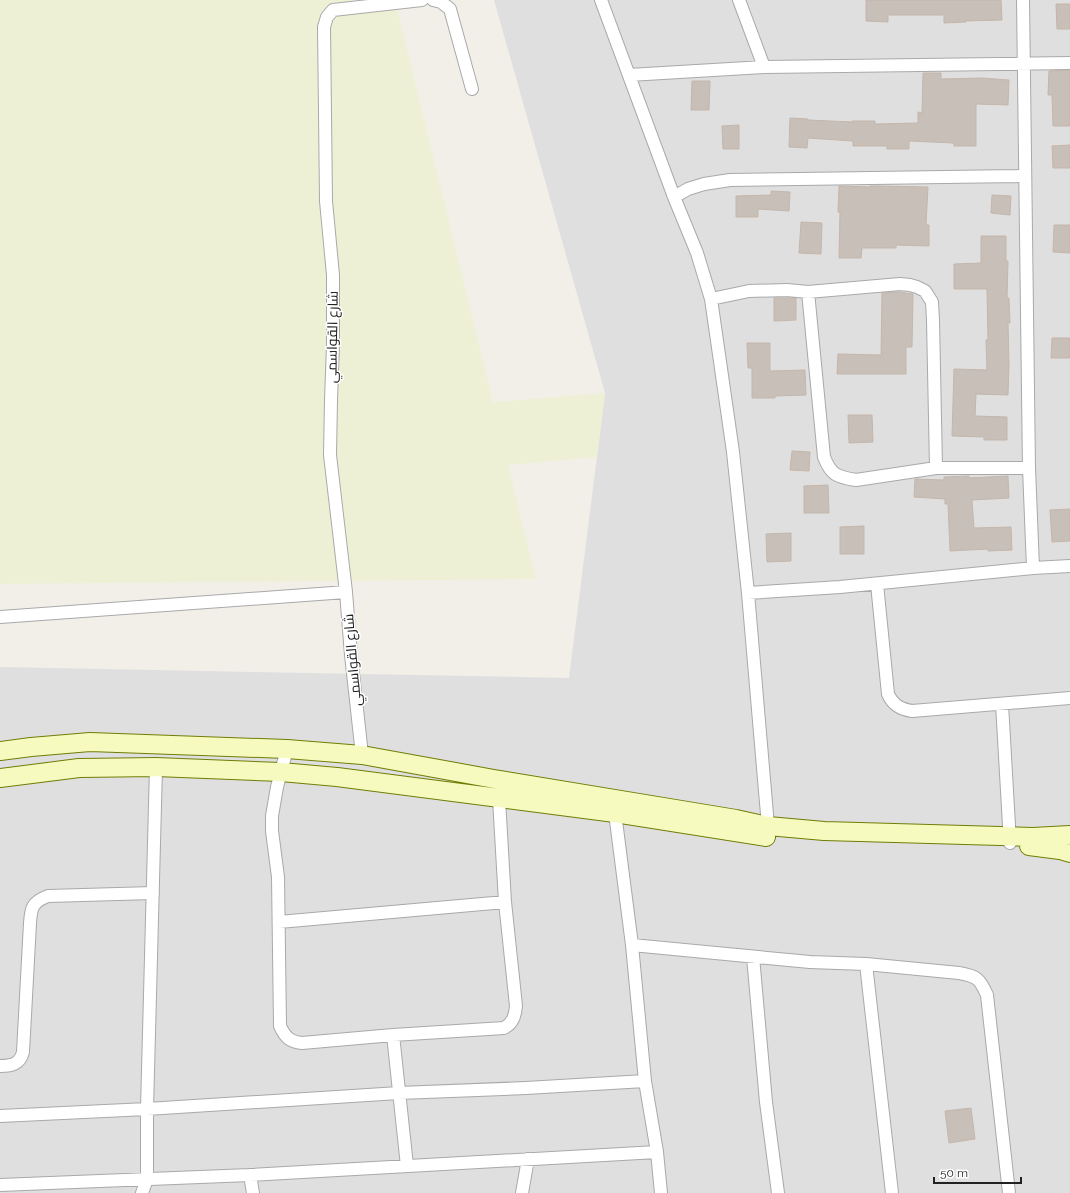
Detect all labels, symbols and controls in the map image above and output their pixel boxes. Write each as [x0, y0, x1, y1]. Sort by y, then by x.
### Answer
street label: شارع القواسمي [323, 291, 345, 383]
street label: شارع القواسمي [340, 613, 368, 707]
scale bar [934, 1159, 1021, 1185]
text: 50 m [940, 1166, 968, 1180]

